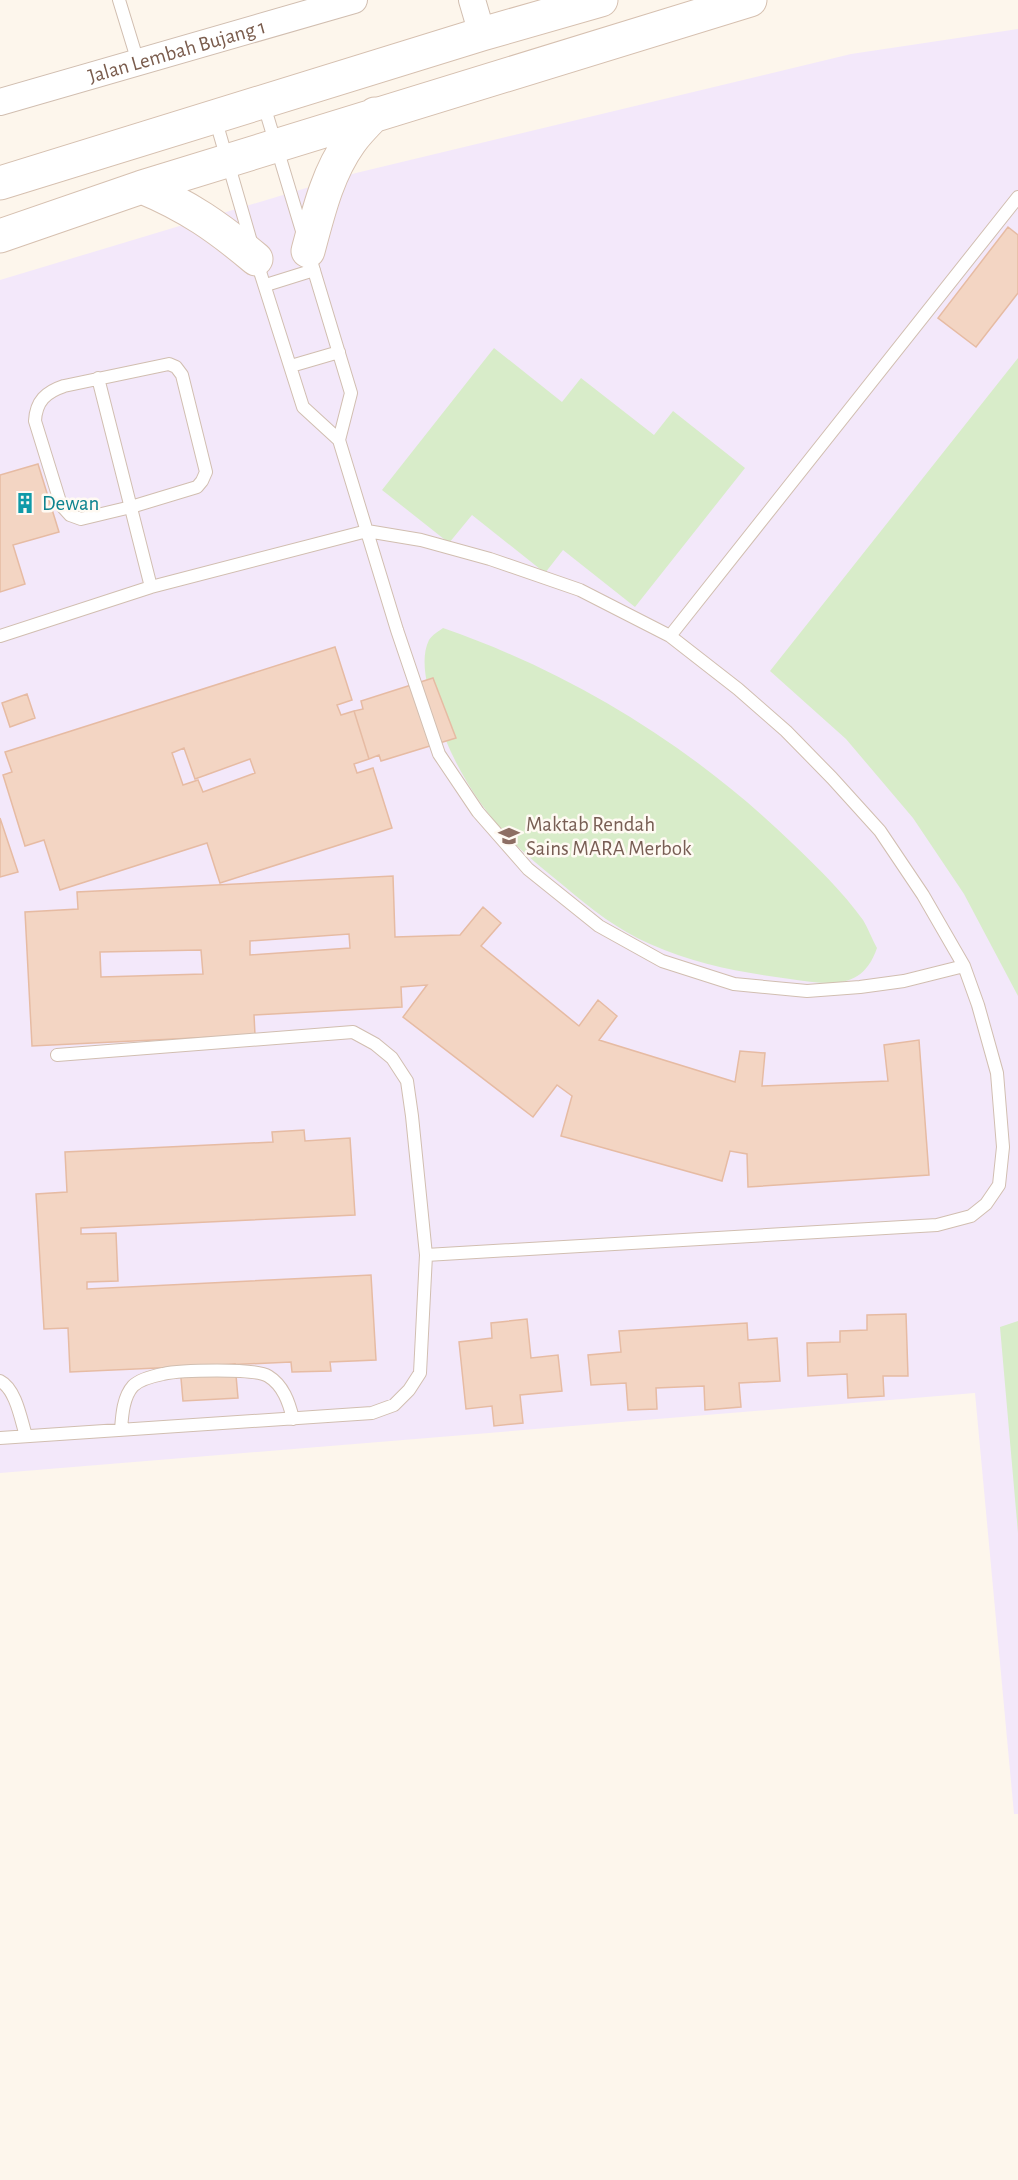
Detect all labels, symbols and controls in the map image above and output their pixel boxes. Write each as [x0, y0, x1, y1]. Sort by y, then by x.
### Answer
street label: Jalan Lembah Bujang 1 [86, 16, 268, 87]
building icon: Dewan [13, 491, 37, 515]
place label: Dewan [42, 493, 99, 514]
place label: Maktab Rendah Sains MARA Merbok [526, 814, 692, 859]
school or university icon: Maktab Rendah Sains MARA Merbok [497, 824, 521, 848]

